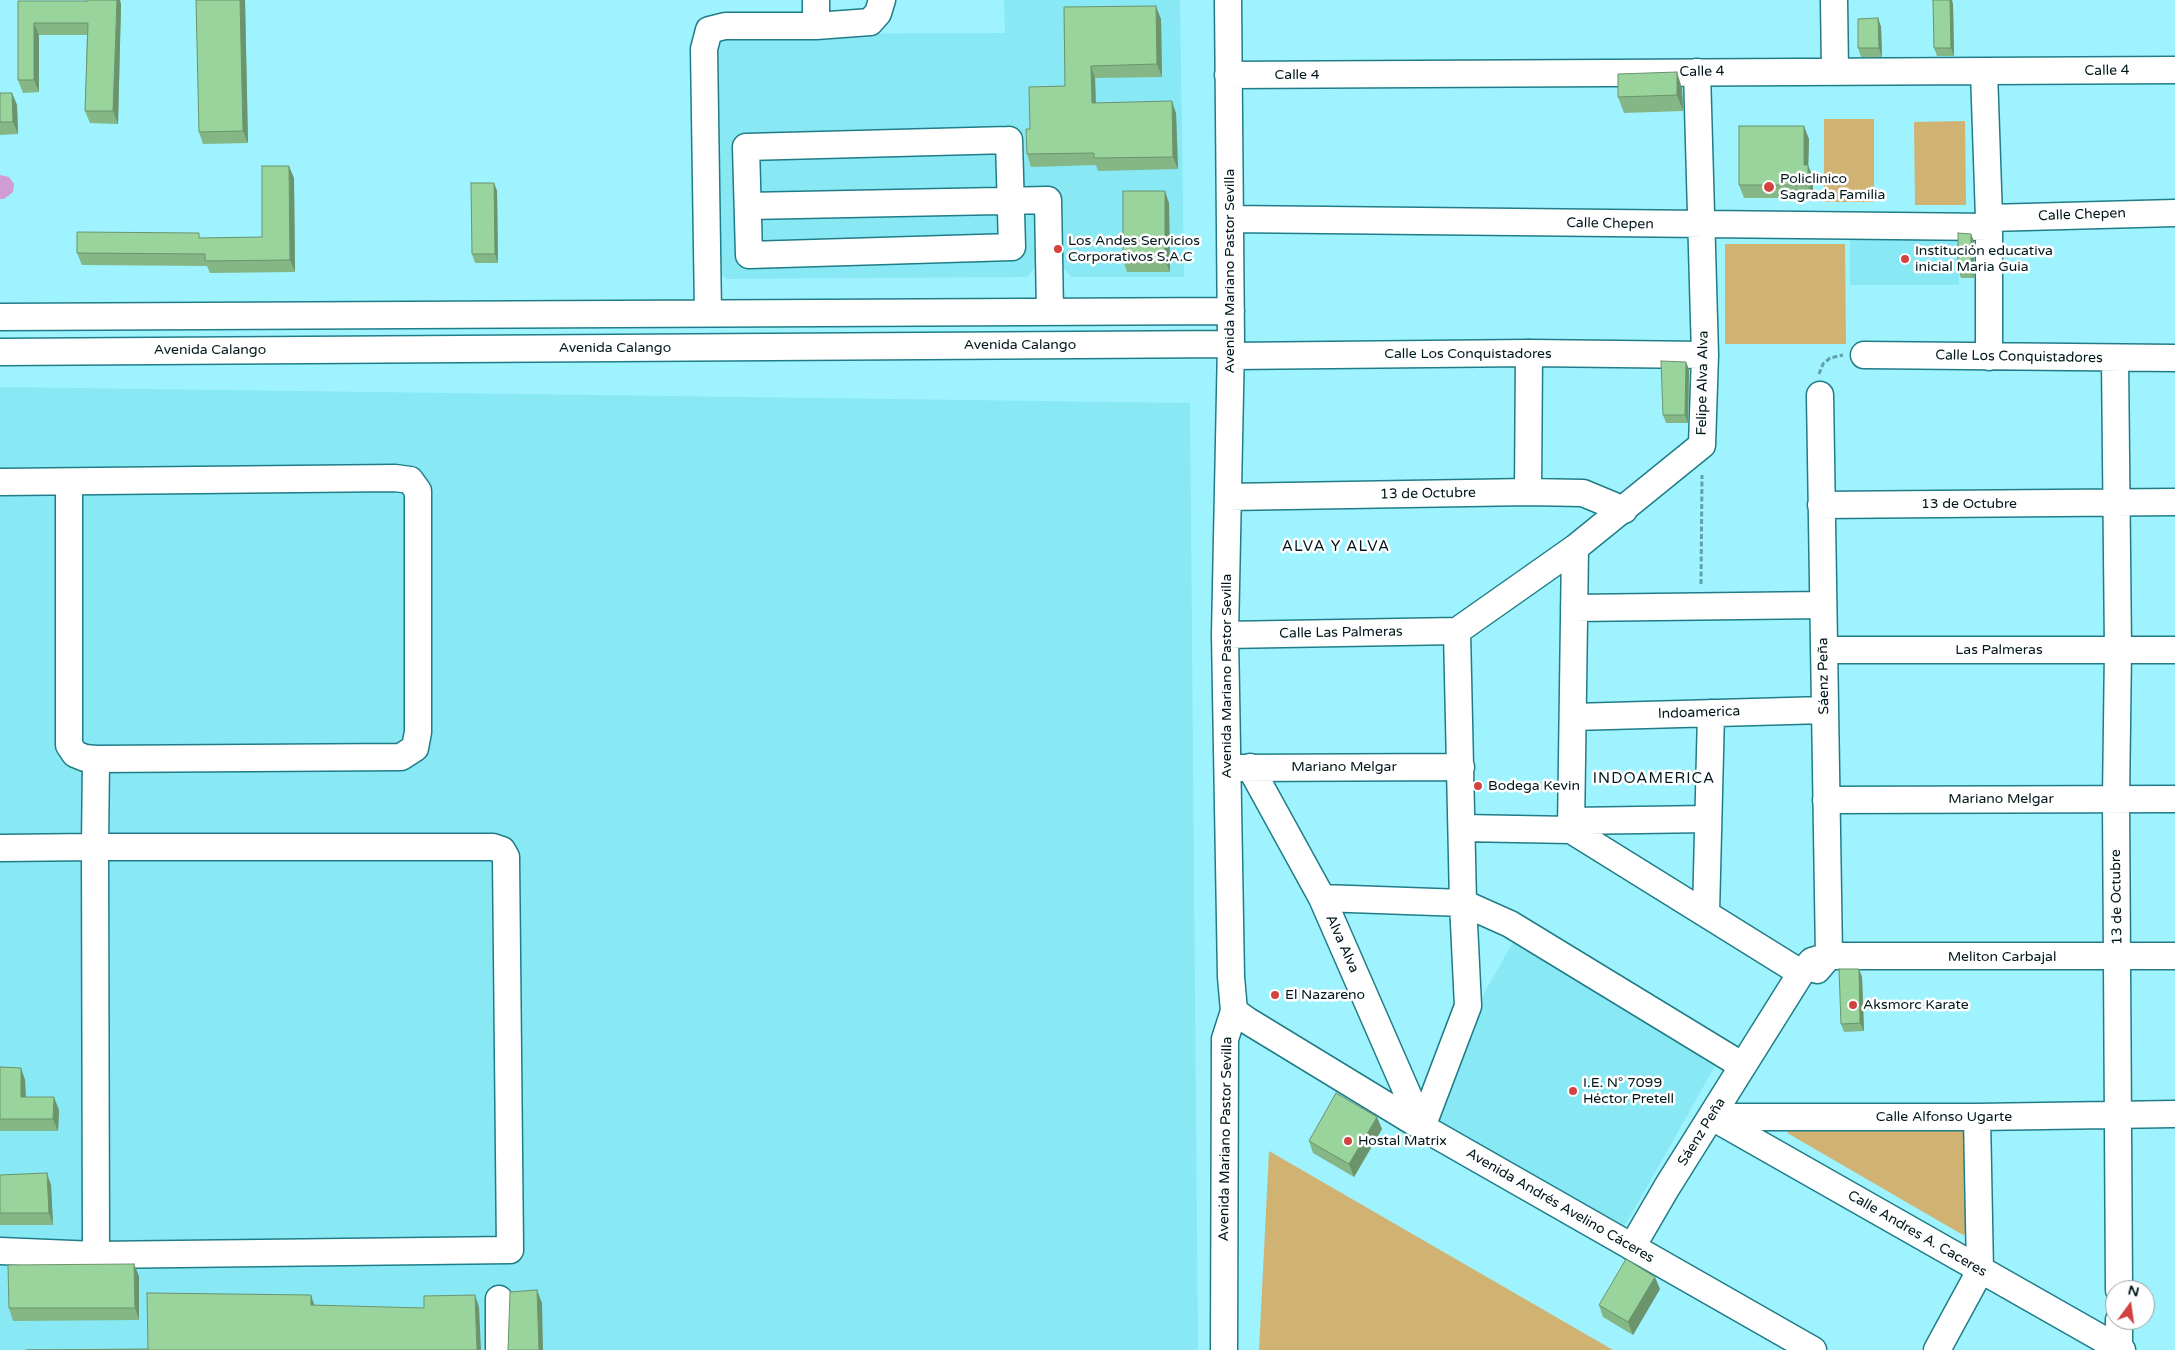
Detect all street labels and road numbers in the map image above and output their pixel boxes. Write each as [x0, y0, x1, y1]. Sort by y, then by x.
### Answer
street label: Calle 4 [2084, 62, 2130, 80]
street label: Calle 4 [1679, 63, 1725, 81]
street label: Calle 4 [1275, 67, 1319, 83]
street label: Avenida Mariano Pastor Sevilla [1222, 169, 1238, 373]
street label: Calle Chepen [2038, 205, 2126, 225]
street label: Calle Chepen [1566, 215, 1654, 233]
street label: Felipe Alva Alva [1694, 330, 1712, 436]
street label: Avenida Calango [964, 337, 1076, 353]
street label: Avenida Calango [559, 340, 671, 356]
street label: Avenida Calango [154, 342, 266, 358]
street label: Calle Los Conquistadores [1384, 346, 1552, 362]
street label: Calle Los Conquistadores [1935, 347, 2103, 367]
street label: 13 de Octubre [1380, 485, 1476, 503]
street label: 13 de Octubre [1921, 496, 2017, 512]
street label: Avenida Mariano Pastor Sevilla [1219, 574, 1235, 778]
street label: Calle Las Palmeras [1279, 624, 1403, 642]
street label: Sáenz Peña [1815, 637, 1833, 715]
street label: Las Palmeras [1955, 642, 2043, 658]
street label: Indoamerica [1657, 703, 1741, 723]
street label: Mariano Melgar [1291, 759, 1397, 775]
street label: Mariano Melgar [1948, 791, 2054, 807]
street label: 13 de Octubre [2108, 849, 2126, 945]
street label: Alva Alva [1322, 912, 1362, 976]
street label: Meliton Carbajal [1948, 949, 2056, 965]
street label: Avenida Mariano Pastor Sevilla [1216, 1036, 1236, 1242]
street label: Sáenz Peña [1674, 1095, 1730, 1169]
street label: Calle Alfonso Ugarte [1876, 1109, 2012, 1125]
street label: Avenida Andrés Avelino Cáceres [1463, 1145, 1657, 1267]
street label: Calle Andres A. Caceres [1844, 1187, 1990, 1281]

